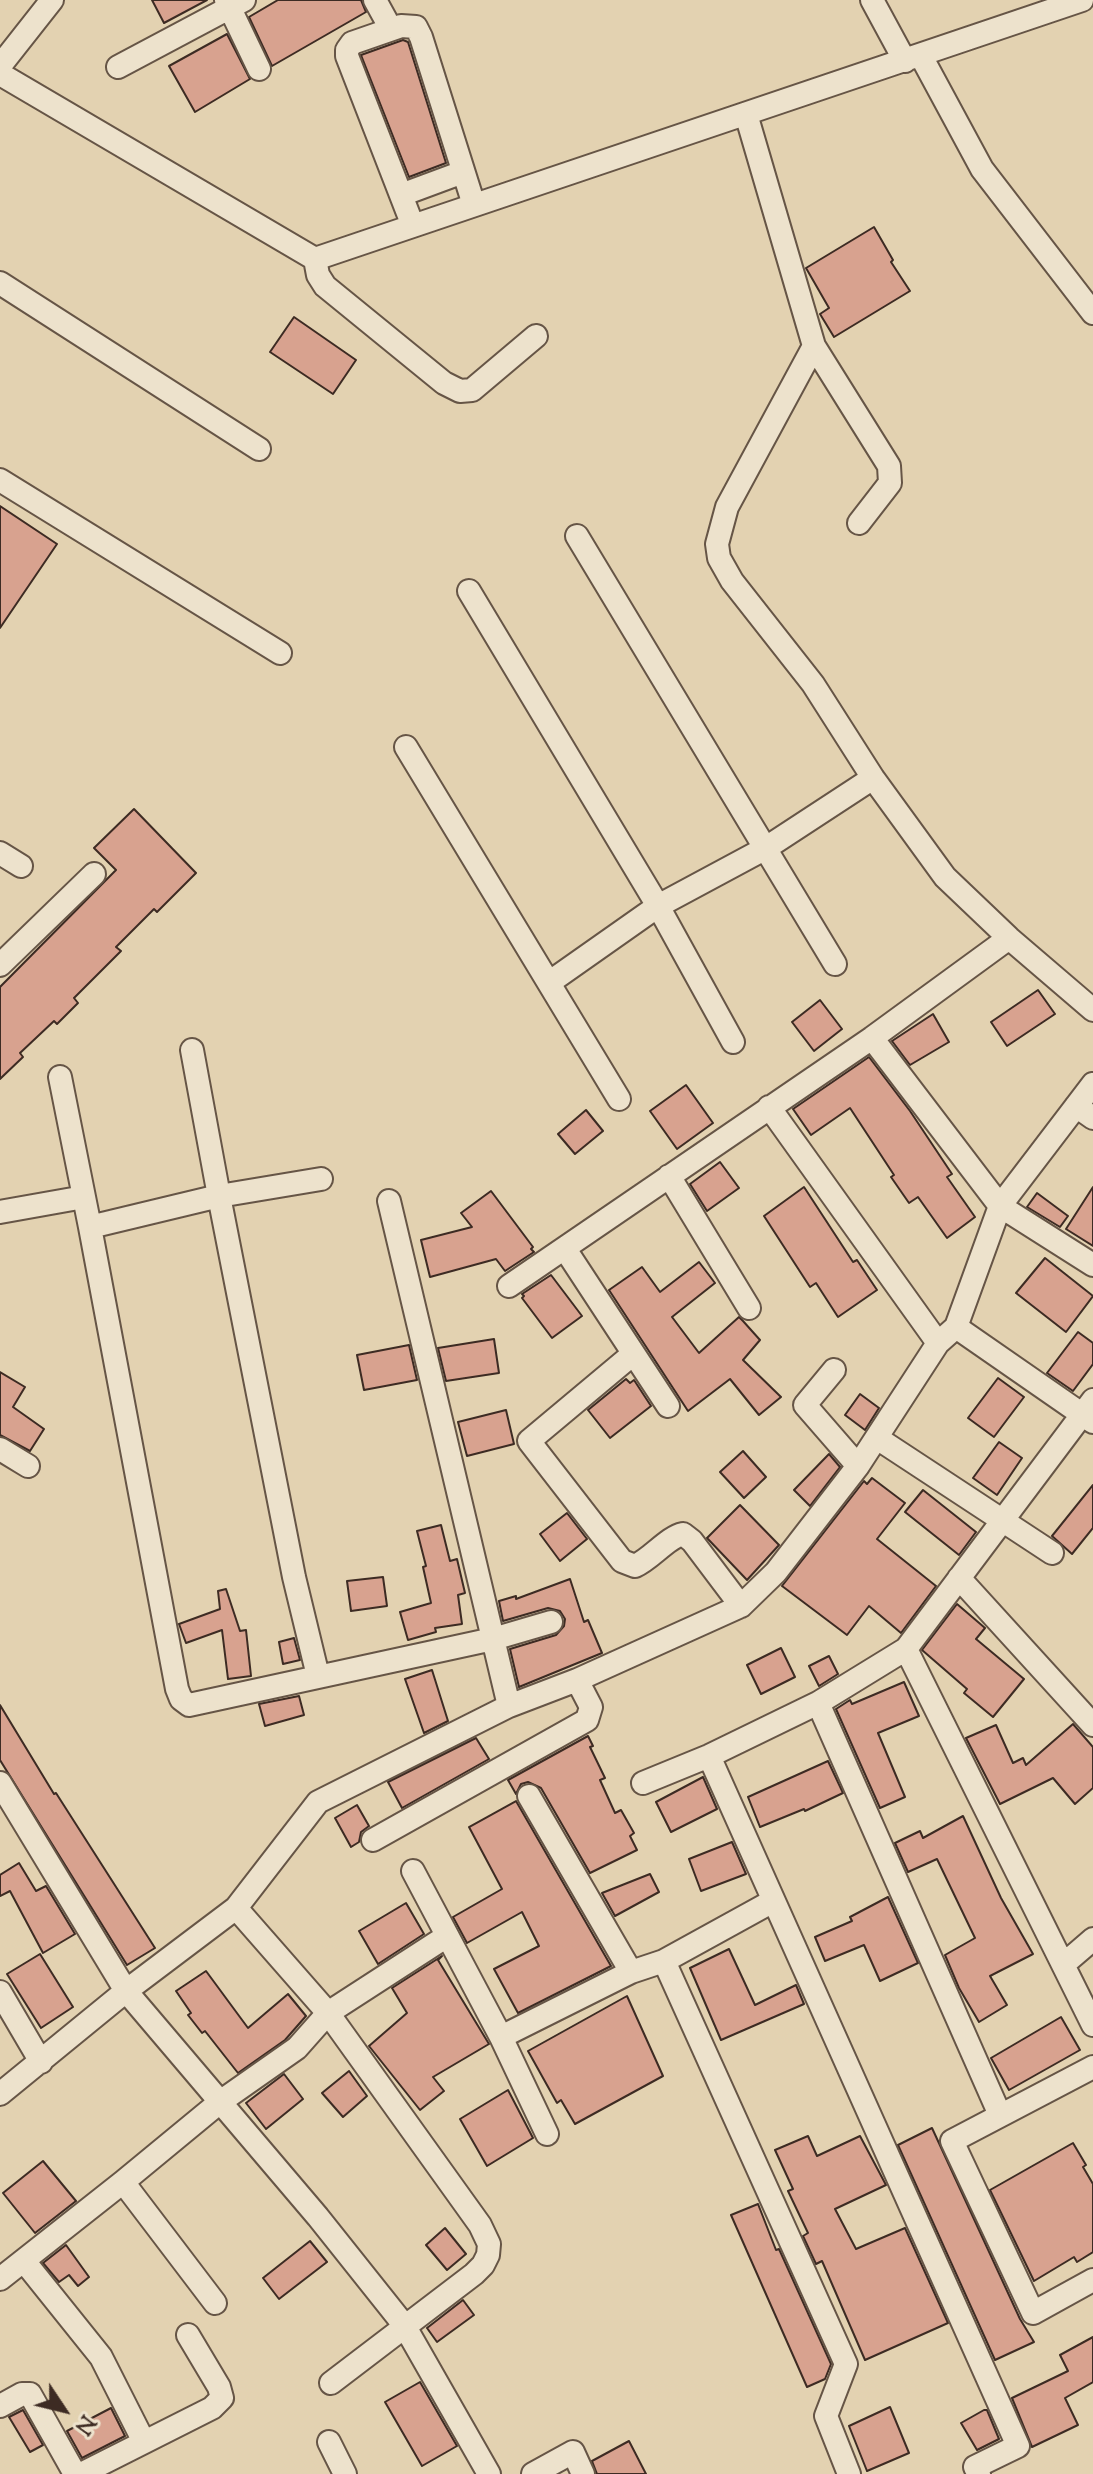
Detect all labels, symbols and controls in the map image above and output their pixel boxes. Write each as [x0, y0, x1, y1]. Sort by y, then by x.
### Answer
north arrow [24, 2370, 104, 2450]
text: N [66, 2407, 102, 2440]

